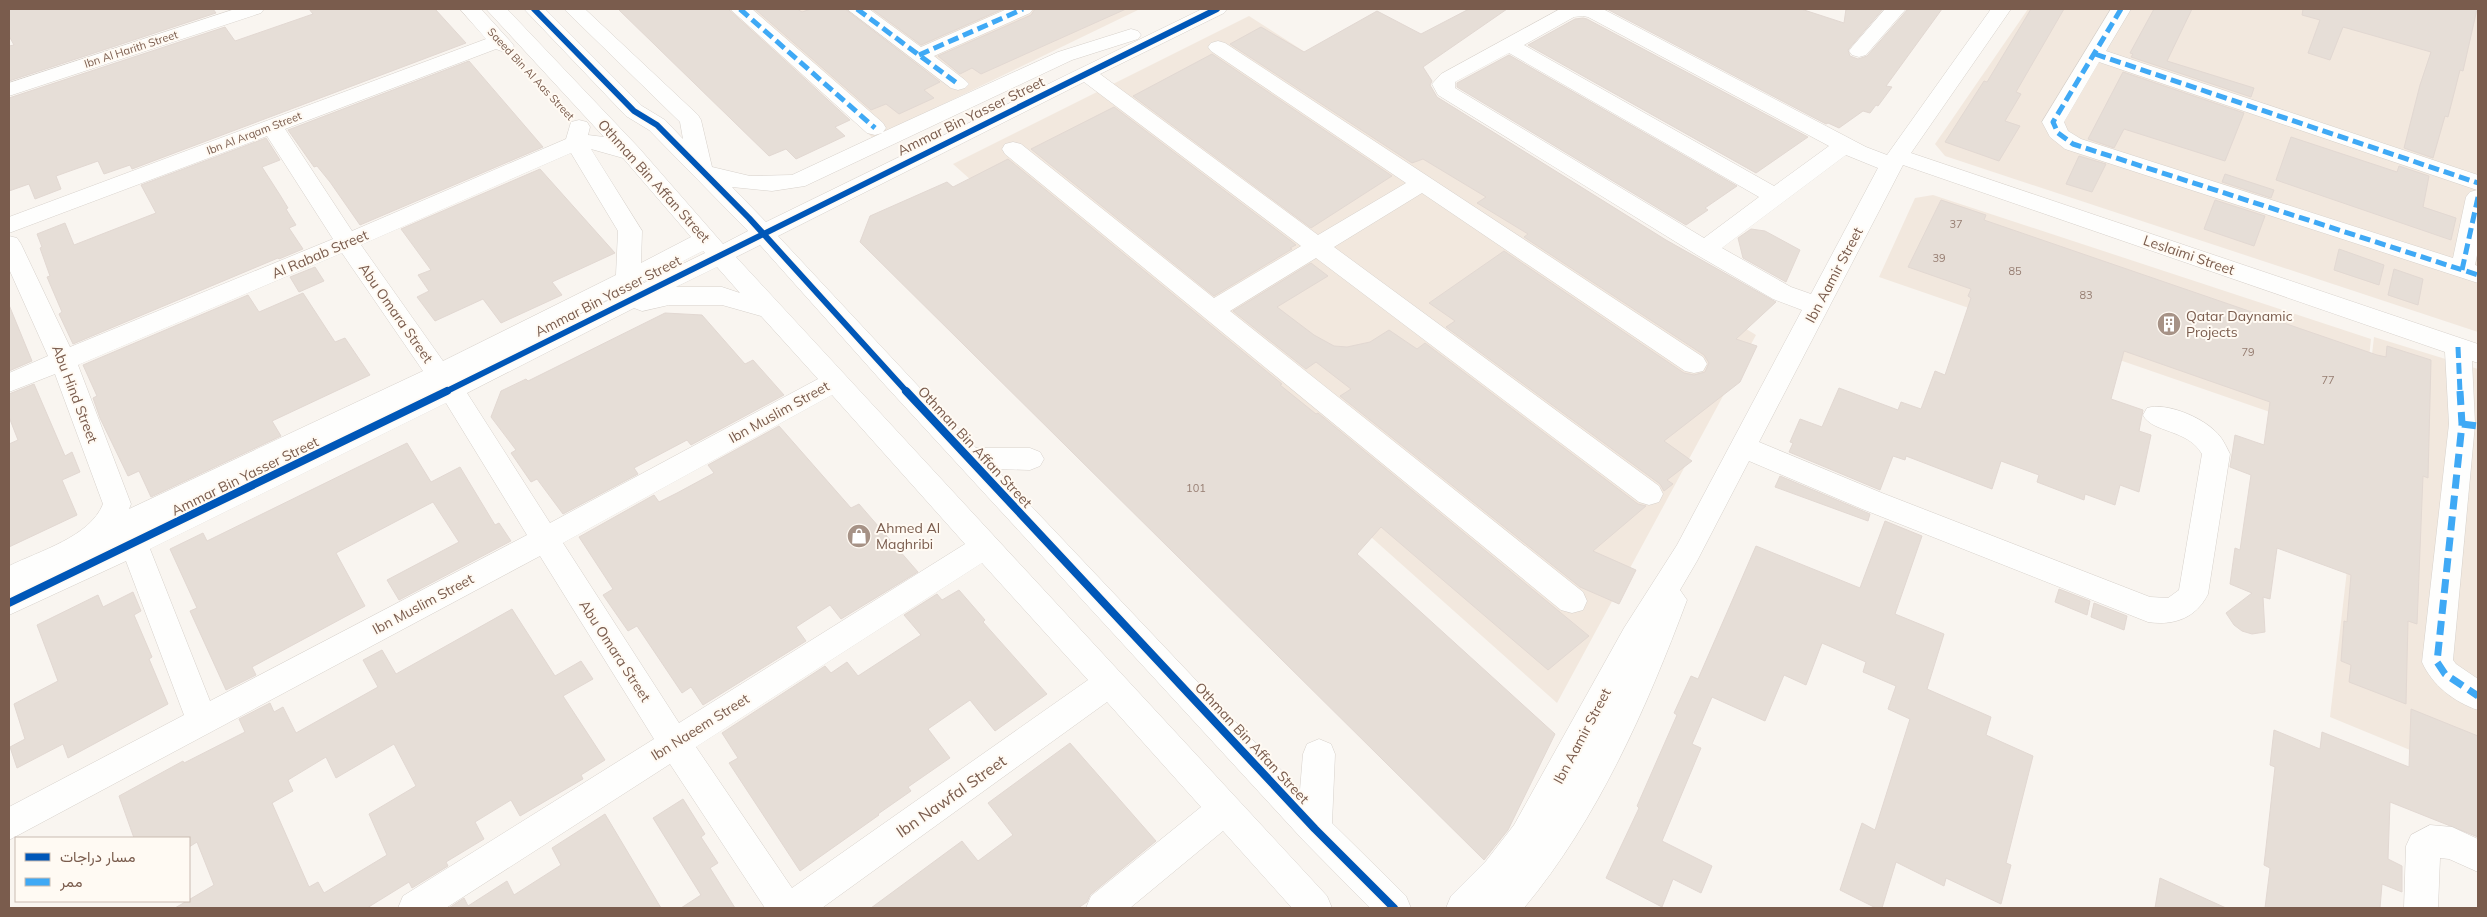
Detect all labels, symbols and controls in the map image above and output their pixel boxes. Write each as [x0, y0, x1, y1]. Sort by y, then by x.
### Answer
street label: Saeed Bin Al Aas Street [485, 25, 578, 123]
street label: Ibn Al Harith Street [82, 27, 180, 71]
street label: Ammar Bin Yasser Street [894, 72, 1048, 159]
street label: Ibn Al Arqam Street [205, 108, 304, 158]
street label: Othman Bin Affan Street [594, 116, 714, 246]
house number: 37 [1949, 217, 1963, 231]
street label: Ibn Aamir Street [1801, 224, 1867, 326]
street label: Al Rabab Street [269, 226, 371, 282]
street label: Leslaimi Street [2141, 231, 2237, 279]
street label: Ammar Bin Yasser Street [532, 251, 684, 341]
house number: 39 [1932, 251, 1946, 265]
street label: Abu Omara Street [355, 260, 437, 366]
house number: 85 [2008, 264, 2022, 278]
house number: 83 [2079, 288, 2093, 302]
place label: Qatar Daynamic Projects [2186, 307, 2293, 341]
building icon: Qatar Daynamic Projects [2156, 311, 2182, 337]
street label: Abu Hind Street [48, 342, 102, 446]
house number: 79 [2241, 345, 2255, 359]
house number: 77 [2321, 373, 2335, 387]
street label: Ibn Muslim Street [726, 377, 833, 447]
street label: Othman Bin Affan Street [914, 383, 1036, 512]
street label: Ammar Bin Yasser Street [168, 432, 322, 519]
house number: 101 [1186, 481, 1206, 495]
place label: Ahmed Al Maghribi [876, 519, 940, 553]
shop icon: Ahmed Al Maghribi [846, 523, 872, 549]
street label: Ibn Muslim Street [369, 570, 477, 638]
street label: Abu Omara Street [575, 597, 655, 705]
street label: Othman Bin Affan Street [1191, 679, 1313, 808]
street label: Ibn Aamir Street [1549, 685, 1615, 787]
street label: Ibn Naeem Street [647, 689, 753, 764]
street label: Ibn Nawfal Street [892, 750, 1010, 841]
legend [15, 837, 190, 902]
text: مسار دراجات [60, 847, 136, 866]
text: ممر [59, 872, 82, 891]

